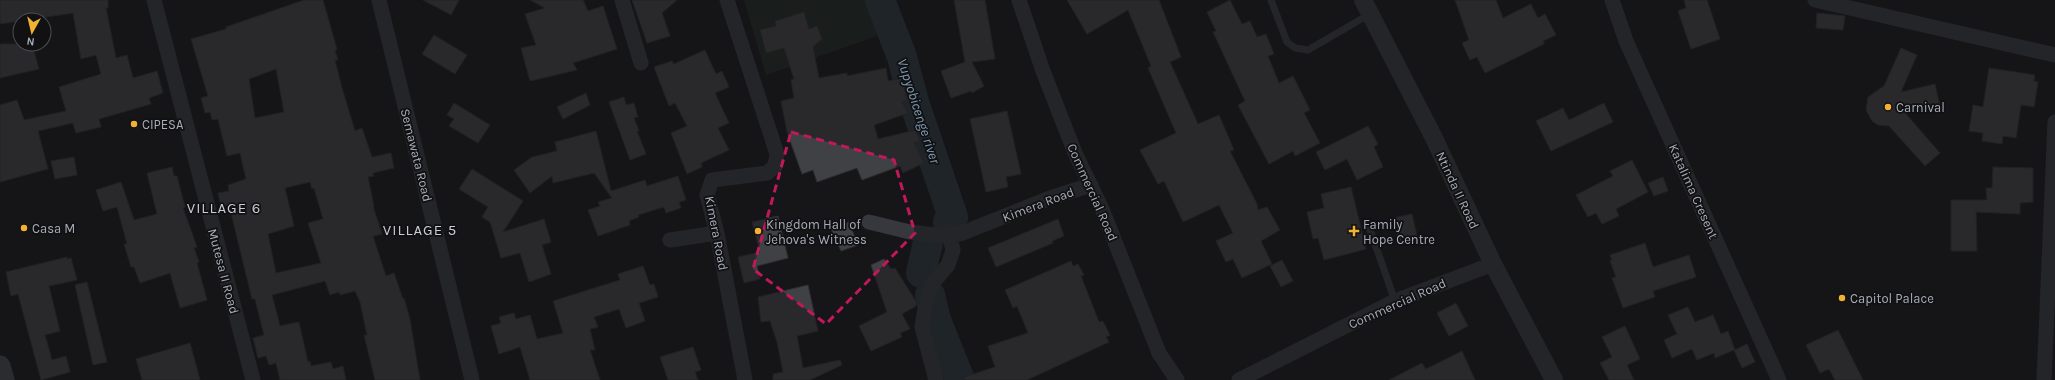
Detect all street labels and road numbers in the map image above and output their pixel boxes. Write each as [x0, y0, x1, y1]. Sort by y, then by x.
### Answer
street label: Semawata Road [398, 107, 435, 203]
street label: Commercial Road [1064, 141, 1121, 243]
street label: Katalima Cresent [1666, 141, 1721, 241]
street label: Ntinda II Road [1433, 149, 1482, 231]
street label: Kimera Road [1000, 184, 1076, 225]
street label: Kimera Road [702, 195, 731, 272]
street label: Mutesa II Road [205, 227, 242, 315]
street label: Commercial Road [1346, 275, 1448, 332]

